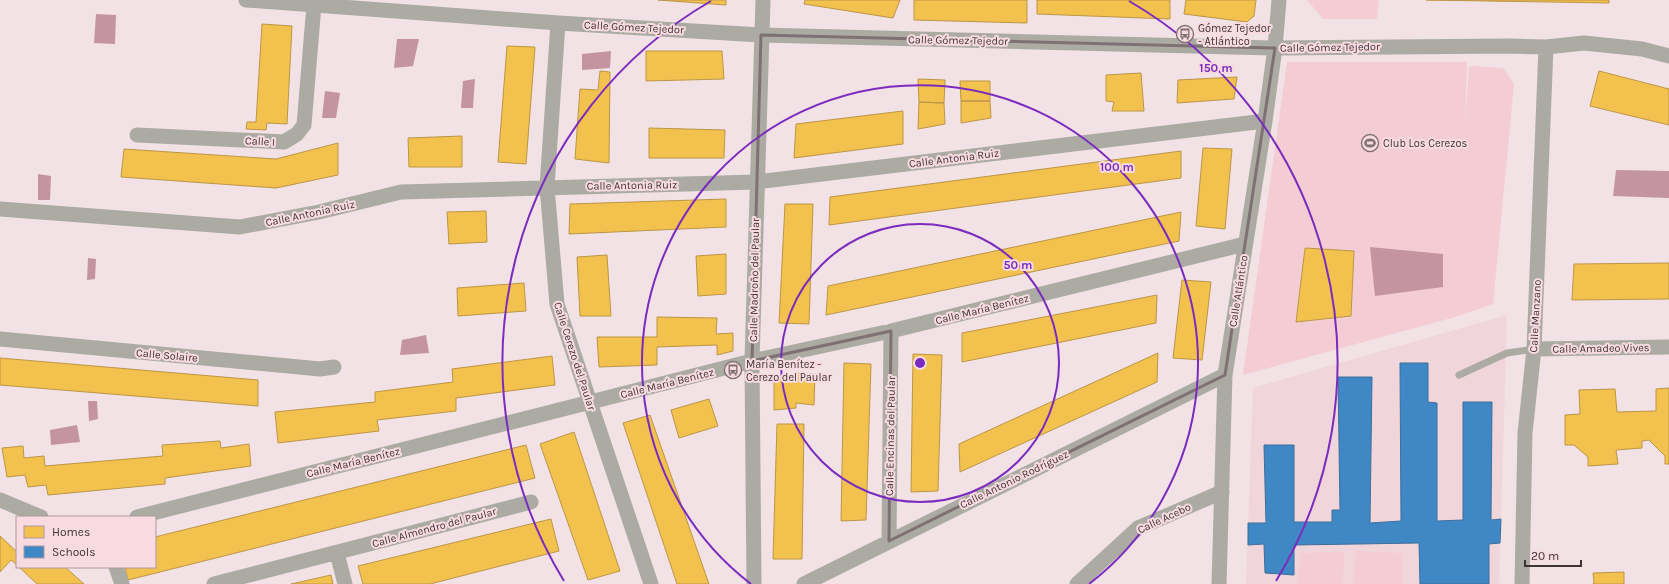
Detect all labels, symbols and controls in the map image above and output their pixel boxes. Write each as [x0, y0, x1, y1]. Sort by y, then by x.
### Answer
street label: Calle Gómez Tejedor [584, 18, 684, 37]
place label: Gómez Tejedor - Atlántico [1198, 22, 1271, 48]
bus stop icon: Gómez Tejedor - Atlántico [1175, 24, 1195, 44]
street label: Calle Gómez Tejedor [908, 33, 1008, 48]
street label: Calle Gómez Tejedor [1280, 40, 1380, 55]
text: 150 m [1199, 61, 1233, 75]
sports icon: Club Los Cerezos [1360, 133, 1380, 153]
street label: Calle I [244, 134, 275, 149]
place label: Club Los Cerezos [1383, 137, 1467, 150]
street label: Calle Antonia Ruiz [908, 147, 1000, 170]
text: 100 m [1100, 160, 1134, 174]
street label: Calle Antonia Ruiz [586, 178, 678, 193]
street label: Calle Antonia Ruiz [264, 198, 356, 229]
street label: Calle Madroño del Paular [747, 218, 762, 342]
street label: Calle Atlántico [1226, 254, 1251, 328]
text: 50 m [1004, 258, 1033, 272]
street label: Calle Manzano [1527, 279, 1544, 353]
street label: Calle María Benítez [934, 292, 1030, 327]
street label: Calle Cerezo del Paular [551, 300, 598, 412]
street label: Calle Amadeo Vives [1552, 341, 1650, 356]
street label: Calle Solaire [136, 346, 199, 365]
centre of rings [913, 356, 927, 370]
place label: María Benítez - Cerezo del Paular [746, 358, 832, 384]
bus stop icon: María Benítez - Cerezo del Paular [723, 360, 743, 380]
street label: Calle María Benítez [619, 366, 715, 401]
street label: Calle Encinas del Paular [883, 376, 898, 496]
street label: Calle María Benítez [305, 445, 401, 480]
street label: Calle Antonio Rodríguez [958, 447, 1071, 511]
street label: Calle Acebo [1135, 500, 1193, 536]
street label: Calle Almendro del Paular [371, 505, 498, 550]
legend [16, 516, 156, 568]
text: Homes [52, 525, 90, 539]
scale bar [1525, 542, 1581, 568]
text: Schools [52, 545, 95, 559]
text: 20 m [1531, 549, 1559, 563]

